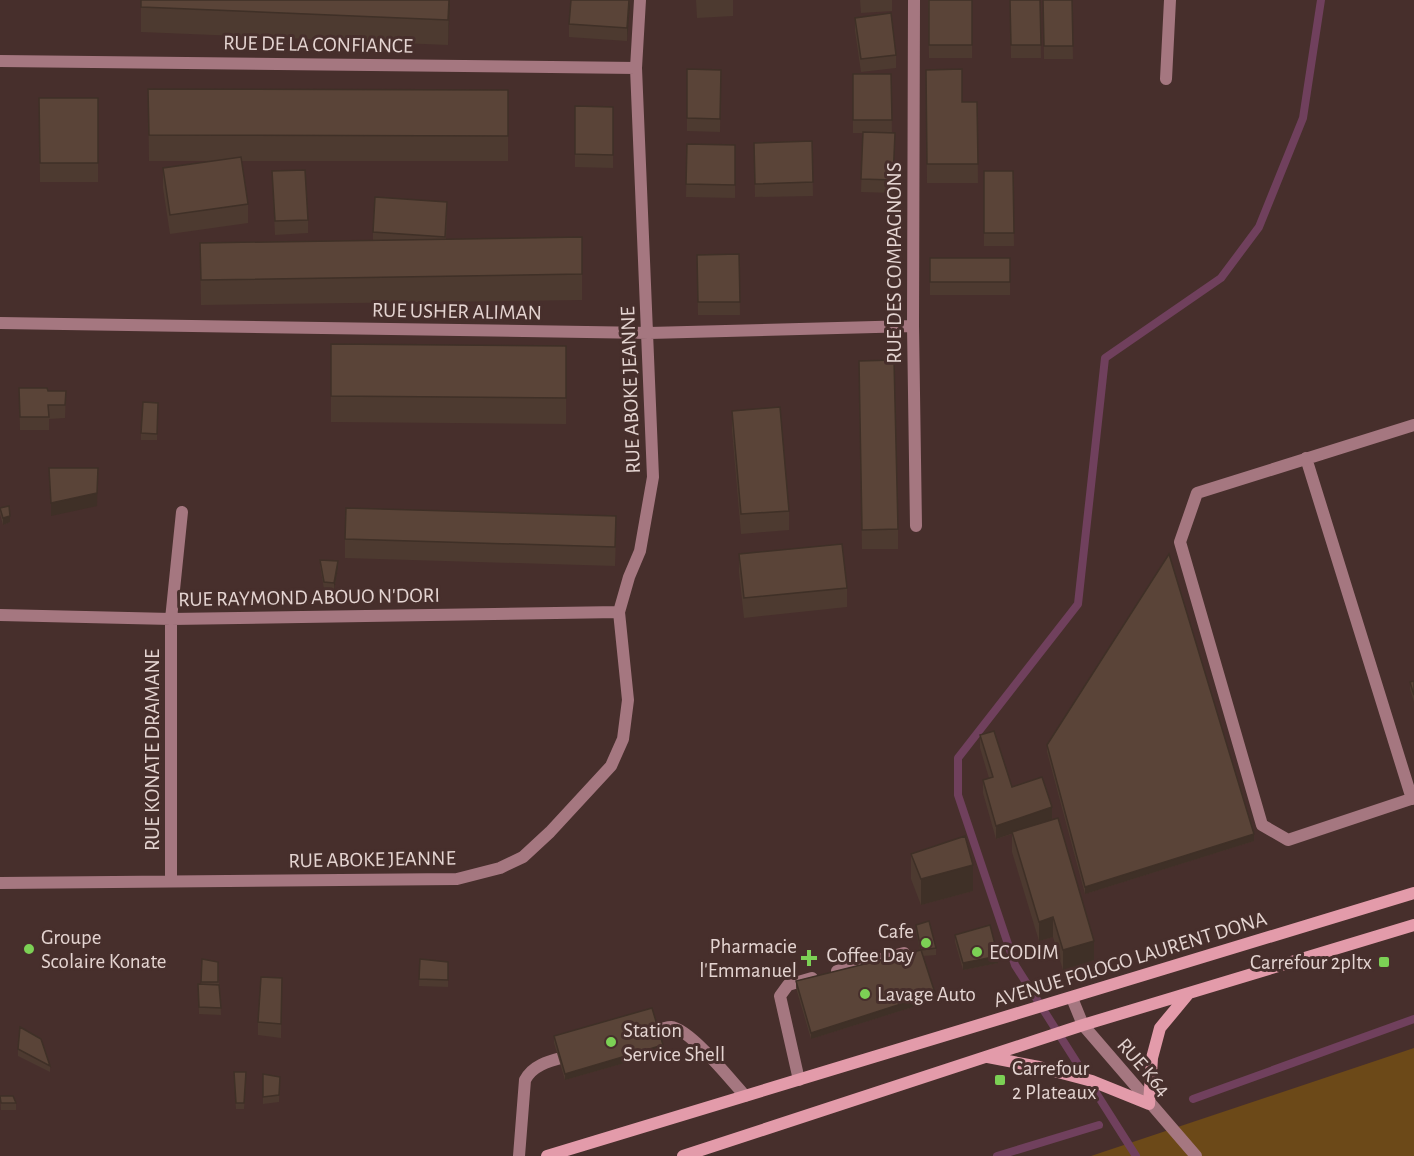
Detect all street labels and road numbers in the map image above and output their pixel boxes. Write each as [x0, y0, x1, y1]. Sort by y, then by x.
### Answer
street label: RUE DE LA CONFIANCE [223, 32, 413, 57]
street label: RUE DES COMPAGNONS [884, 162, 905, 364]
street label: RUE USHER ALIMAN [372, 300, 542, 323]
street label: RUE ABOKE JEANNE [617, 306, 644, 474]
street label: RUE RAYMOND ABOUO N'DORI [178, 585, 440, 610]
street label: RUE KONATE DRAMANE [142, 649, 163, 851]
street label: RUE ABOKE JEANNE [288, 848, 456, 871]
street label: AVENUE FOLOGO LAURENT DONA [991, 908, 1269, 1011]
street label: RUE K64 [1113, 1034, 1174, 1100]

